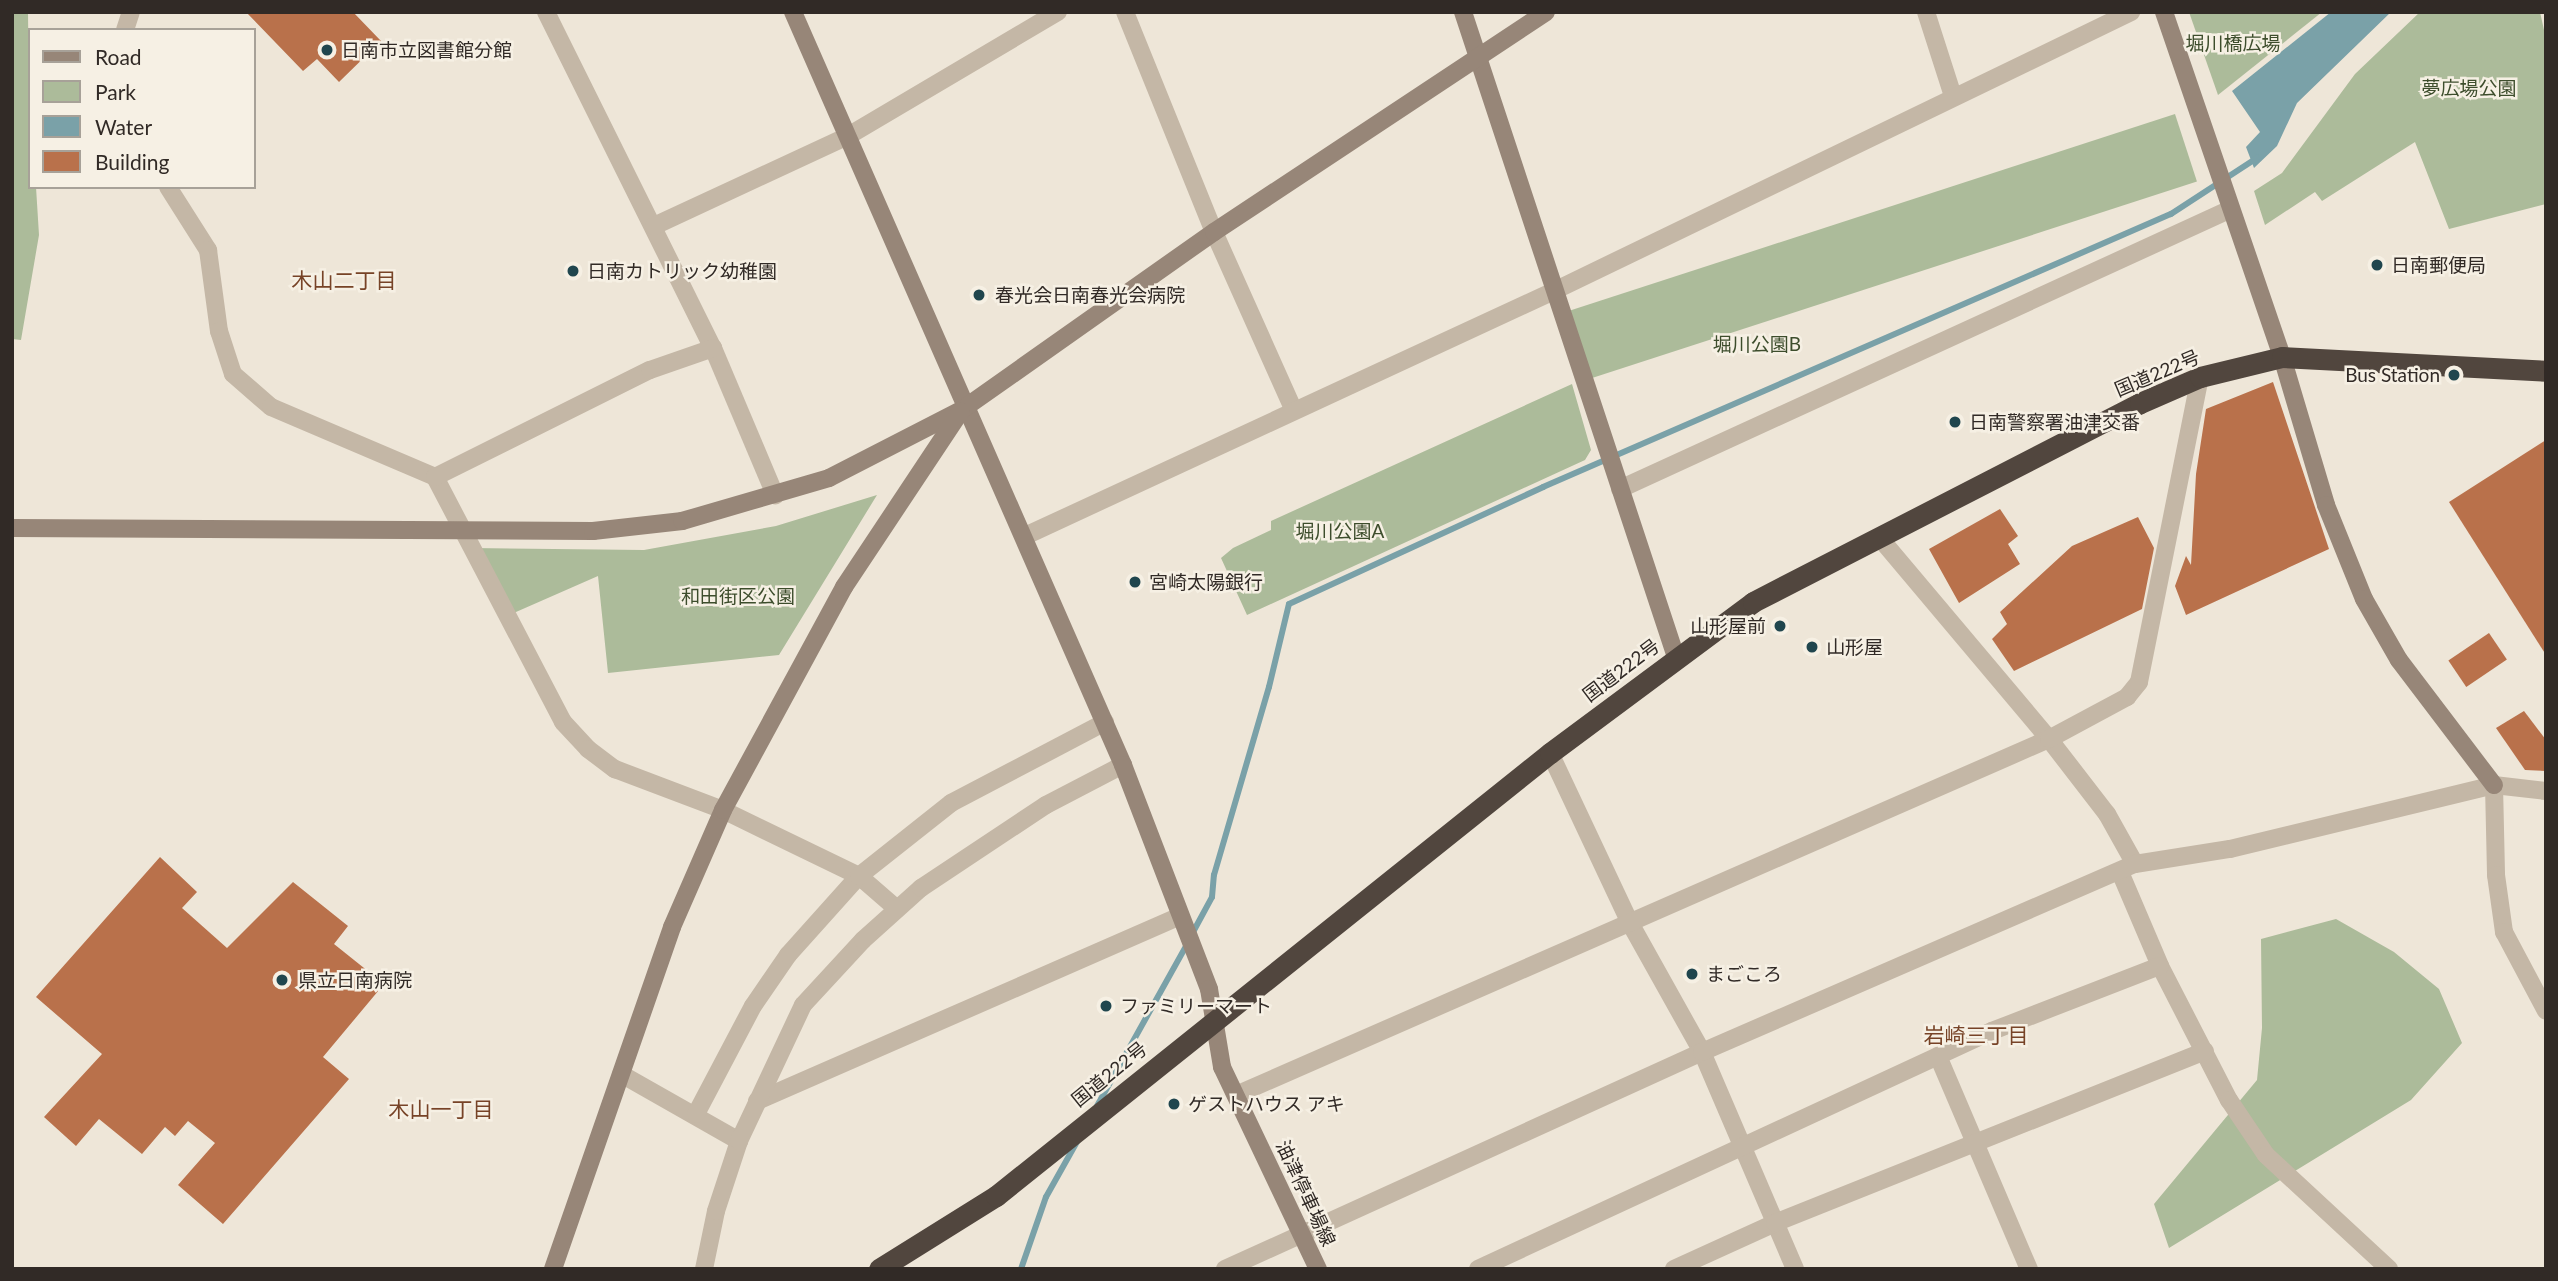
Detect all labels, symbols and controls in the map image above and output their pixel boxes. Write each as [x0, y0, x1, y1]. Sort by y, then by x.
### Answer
legend [28, 28, 256, 189]
park label: 堀川橋広場 [2186, 32, 2280, 54]
place label: 日南市立図書館分館 [341, 39, 512, 61]
marker: 日南市立図書館分館 [319, 42, 335, 58]
text: Road [95, 44, 142, 69]
park label: 夢広場公園 [2422, 77, 2516, 99]
text: Park [95, 79, 136, 104]
text: Water [95, 114, 152, 139]
text: Building [95, 149, 170, 174]
place label: 日南郵便局 [2391, 254, 2486, 276]
marker: 日南郵便局 [2369, 257, 2385, 273]
place label: 日南カトリック幼稚園 [587, 260, 777, 282]
marker: 日南カトリック幼稚園 [565, 263, 581, 279]
district label: 木山二丁目 [292, 267, 396, 293]
place label: 春光会日南春光会病院 [995, 284, 1185, 306]
marker: 春光会日南春光会病院 [969, 285, 989, 305]
park label: 堀川公園B [1713, 333, 1801, 355]
street label: 国道222号 [2111, 345, 2203, 401]
place label: Bus Station [2345, 364, 2440, 386]
marker: Bus Station [2446, 367, 2462, 383]
place label: 日南警察署油津交番 [1969, 411, 2140, 433]
marker: 日南警察署油津交番 [1947, 414, 1963, 430]
park label: 堀川公園A [1296, 520, 1384, 542]
place label: 宮崎太陽銀行 [1149, 571, 1263, 593]
marker: 宮崎太陽銀行 [1127, 574, 1143, 590]
park label: 和田街区公園 [681, 585, 795, 607]
place label: 山形屋前 [1690, 615, 1766, 637]
marker: 山形屋前 [1772, 618, 1788, 634]
street label: 国道222号 [1578, 634, 1664, 706]
place label: 山形屋 [1826, 636, 1883, 658]
marker: 山形屋 [1804, 639, 1820, 655]
place label: まごころ [1706, 963, 1782, 985]
marker: まごころ [1684, 966, 1700, 982]
place label: 県立日南病院 [298, 969, 412, 991]
marker: 県立日南病院 [272, 970, 292, 990]
place label: ファミリーマート [1120, 995, 1272, 1017]
marker: ファミリーマート [1098, 998, 1114, 1014]
district label: 岩崎三丁目 [1924, 1022, 2028, 1048]
street label: 国道222号 [1067, 1037, 1151, 1111]
place label: ゲストハウス アキ [1188, 1093, 1345, 1115]
district label: 木山一丁目 [389, 1096, 493, 1122]
marker: ゲストハウス アキ [1166, 1096, 1182, 1112]
street label: 油津停車場線 [1272, 1137, 1340, 1249]

